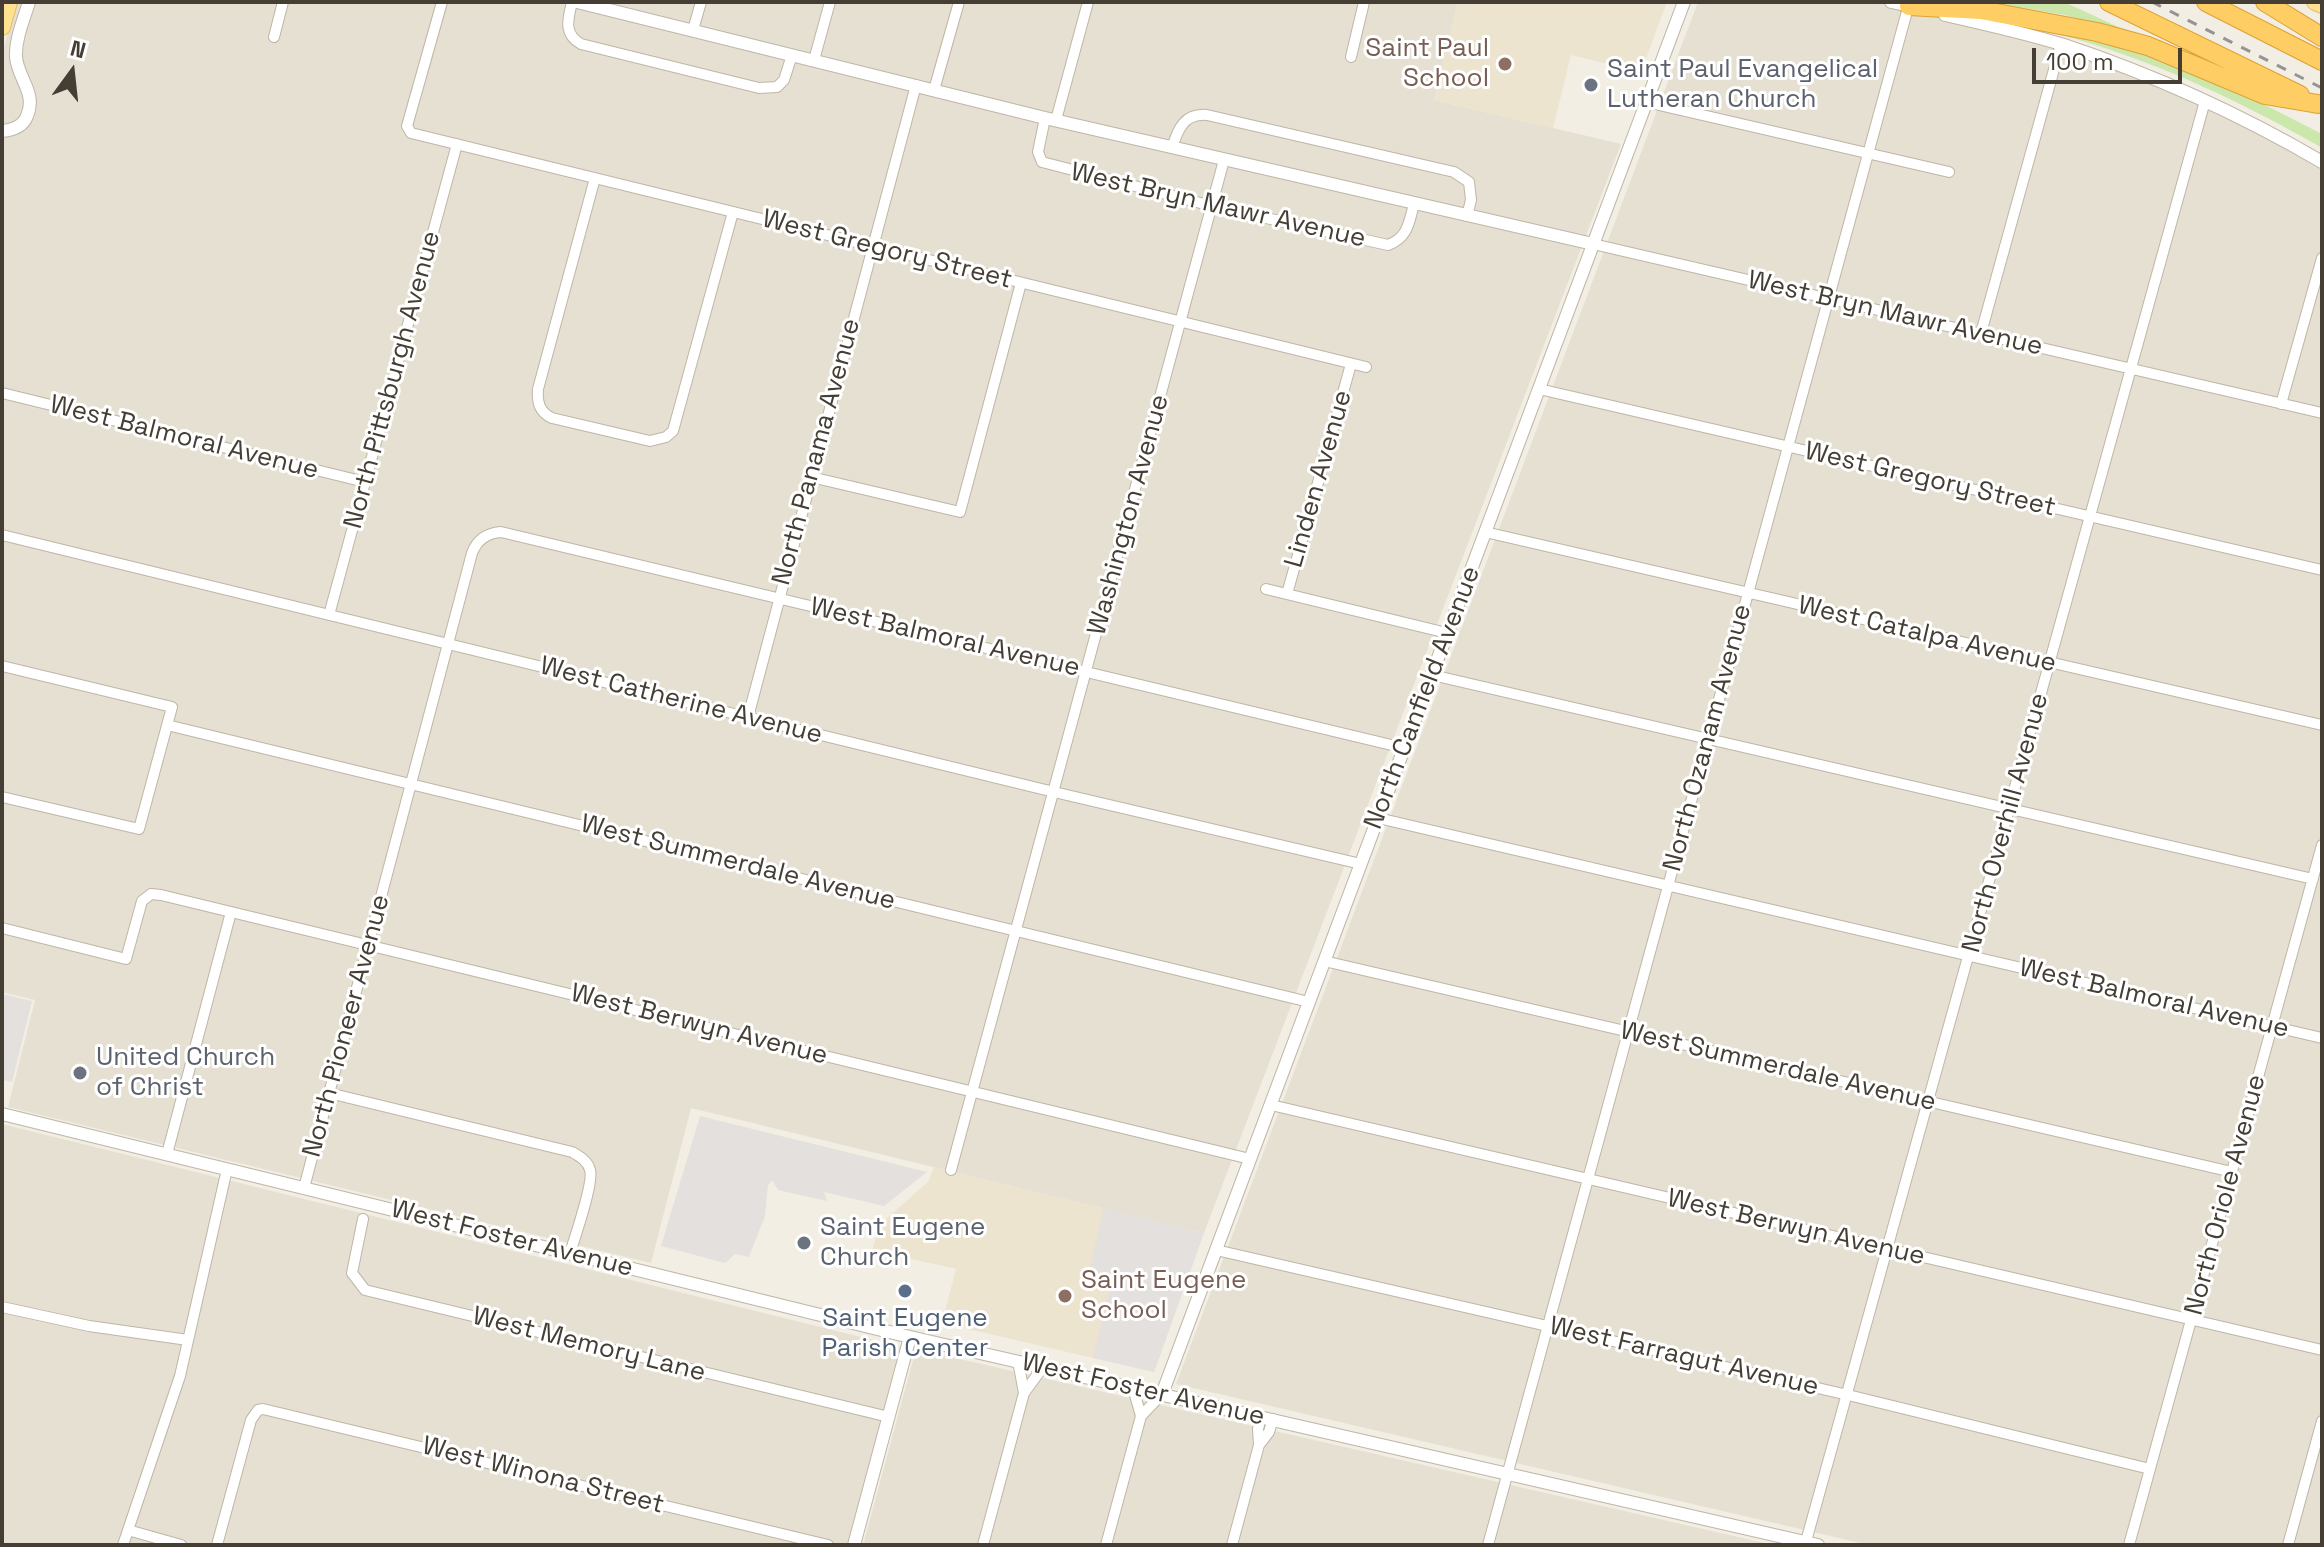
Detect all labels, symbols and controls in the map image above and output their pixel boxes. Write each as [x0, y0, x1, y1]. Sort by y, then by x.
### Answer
north arrow [32, 32, 112, 112]
scale bar [2036, 32, 2186, 82]
text: N [67, 33, 89, 64]
place label: Saint Paul School [1365, 33, 1489, 94]
text: 100 m [2046, 46, 2114, 77]
place label: Saint Paul Evangelical Lutheran Church [1607, 54, 1878, 116]
marker: Saint Paul School [1496, 55, 1514, 73]
marker: Saint Paul Evangelical Lutheran Church [1582, 76, 1600, 94]
street label: West Bryn Mawr Avenue [1068, 157, 1368, 255]
street label: West Gregory Street [759, 204, 1015, 296]
street label: North Pittsburgh Avenue [338, 228, 448, 532]
street label: West Bryn Mawr Avenue [1745, 265, 2045, 363]
street label: North Panama Avenue [766, 315, 868, 589]
street label: Linden Avenue [1279, 387, 1359, 571]
street label: West Balmoral Avenue [46, 389, 322, 487]
street label: Washington Avenue [1082, 391, 1176, 639]
street label: West Gregory Street [1802, 436, 2058, 524]
street label: North Canfield Avenue [1358, 562, 1488, 834]
street label: West Catalpa Avenue [1795, 590, 2059, 680]
street label: West Balmoral Avenue [807, 592, 1083, 684]
street label: North Ozanam Avenue [1657, 601, 1759, 875]
street label: West Catherine Avenue [537, 651, 825, 751]
street label: North Overhill Avenue [1956, 690, 2056, 956]
street label: West Summerdale Avenue [577, 809, 899, 917]
street label: North Pioneer Avenue [297, 891, 397, 1161]
street label: West Balmoral Avenue [2016, 953, 2292, 1045]
street label: West Berwyn Avenue [567, 978, 831, 1072]
street label: West Summerdale Avenue [1617, 1015, 1939, 1119]
place label: United Church of Christ [96, 1042, 275, 1104]
marker: United Church of Christ [71, 1064, 89, 1082]
street label: North Oriole Avenue [2179, 1071, 2273, 1319]
street label: West Berwyn Avenue [1664, 1183, 1928, 1273]
street label: West Foster Avenue [388, 1194, 636, 1284]
place label: Saint Eugene Church [820, 1212, 985, 1274]
marker: Saint Eugene Church [795, 1234, 813, 1252]
place label: Saint Eugene School [1081, 1265, 1246, 1326]
marker: Saint Eugene Parish Center [896, 1282, 914, 1300]
marker: Saint Eugene School [1056, 1287, 1074, 1305]
street label: West Memory Lane [469, 1301, 709, 1389]
place label: Saint Eugene Parish Center [821, 1303, 989, 1364]
street label: West Farragut Avenue [1546, 1311, 1822, 1403]
street label: West Foster Avenue [1018, 1347, 1268, 1433]
street label: West Winona Street [419, 1431, 667, 1521]

